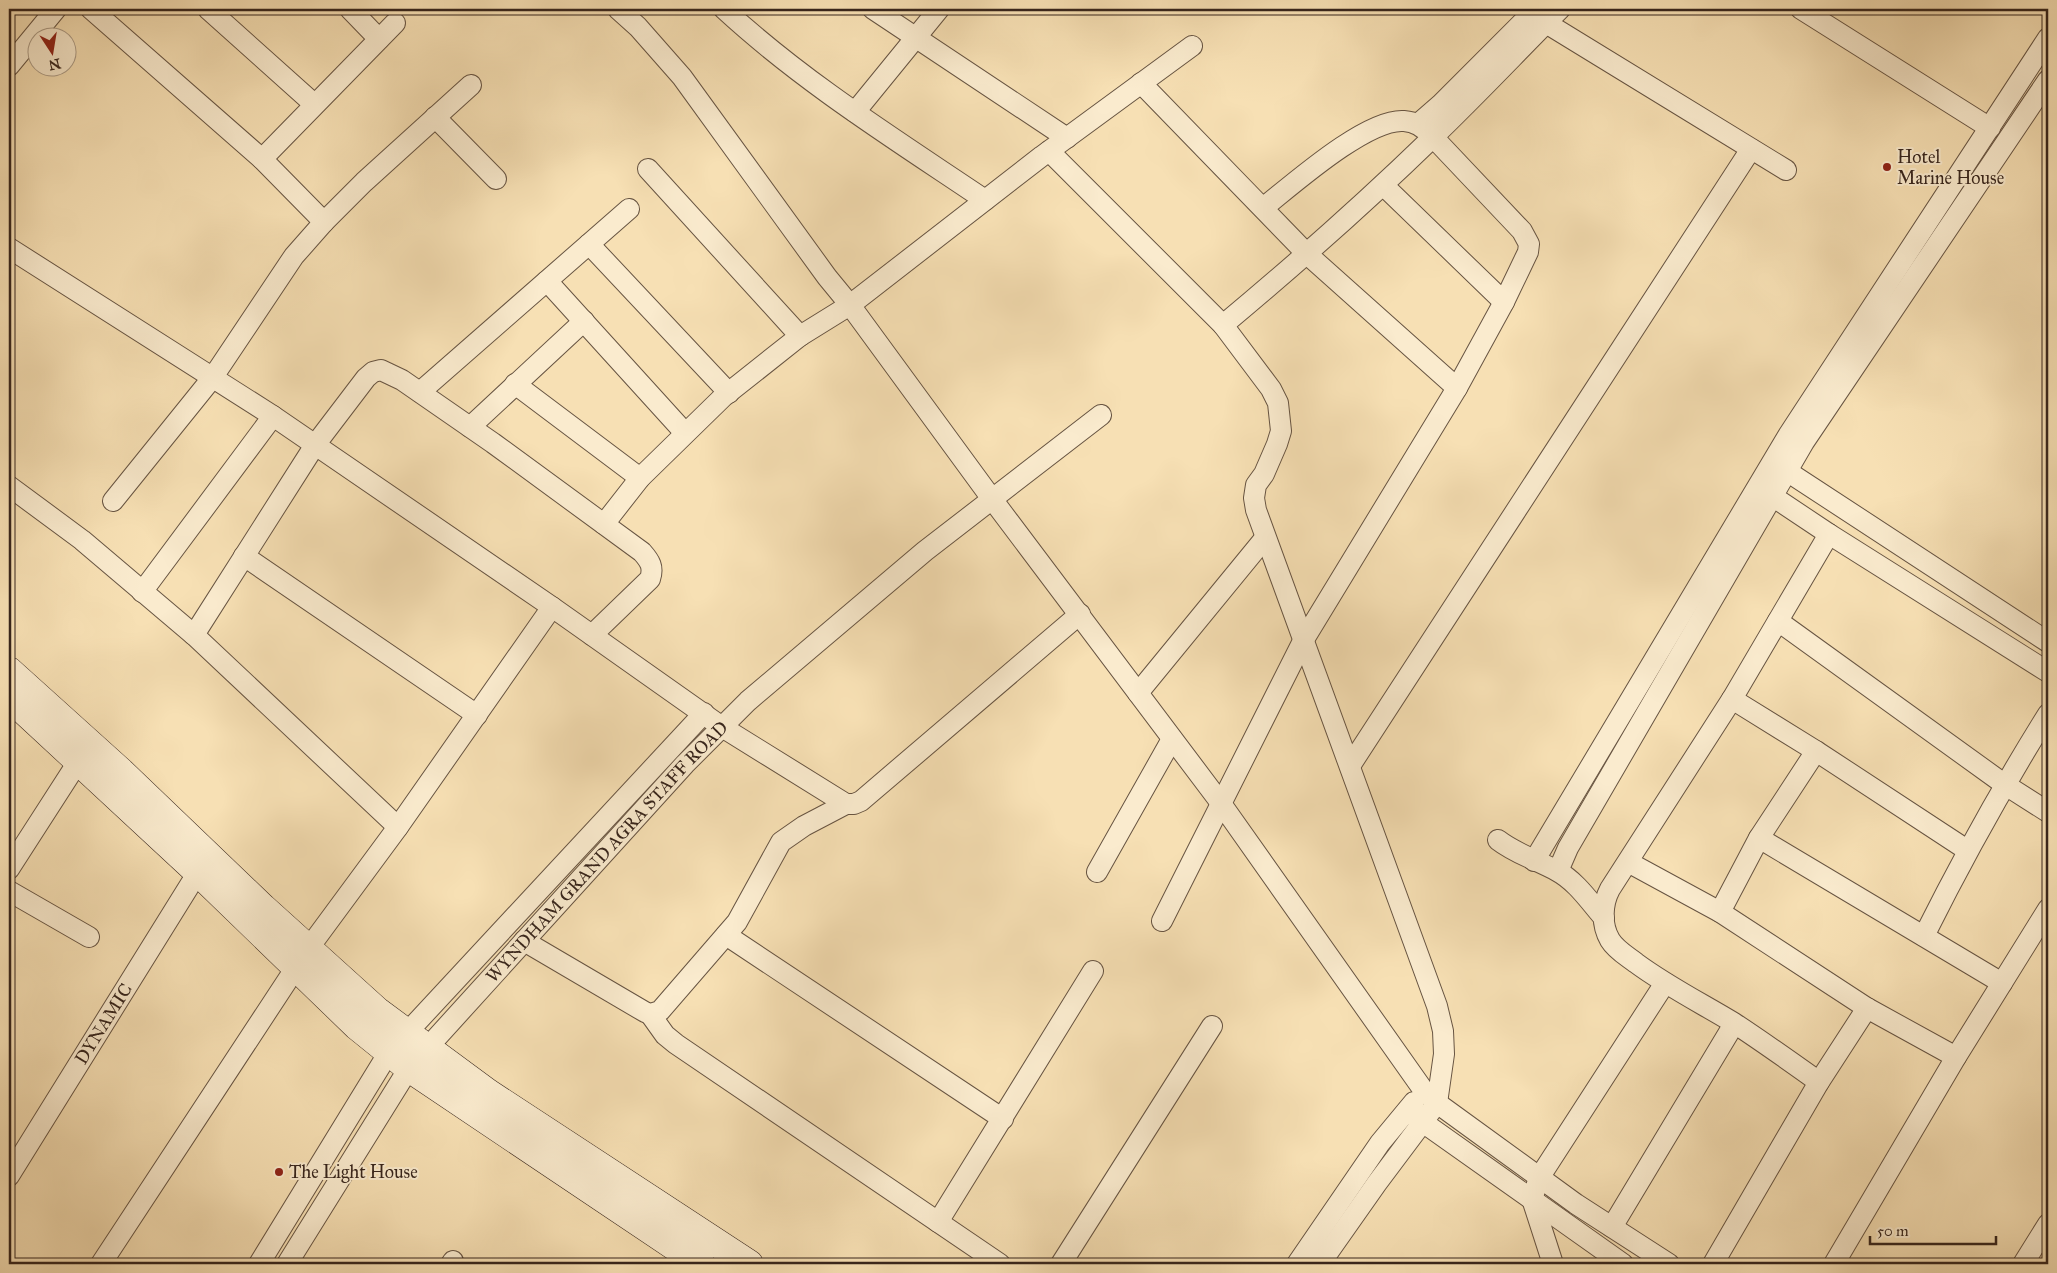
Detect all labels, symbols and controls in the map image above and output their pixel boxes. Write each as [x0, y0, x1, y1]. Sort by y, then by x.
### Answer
north arrow [28, 28, 78, 78]
text: N [47, 55, 62, 74]
place label: Hotel Marine House [1897, 146, 2004, 189]
marker: Hotel Marine House [1881, 161, 1893, 173]
street label: WYNDHAM GRAND AGRA STAFF ROAD [481, 716, 733, 987]
street label: DYNAMIC [70, 979, 137, 1069]
place label: The Light House [289, 1161, 418, 1184]
marker: The Light House [273, 1166, 285, 1178]
scale bar [1870, 1213, 1996, 1245]
text: 50 m [1877, 1222, 1909, 1240]

